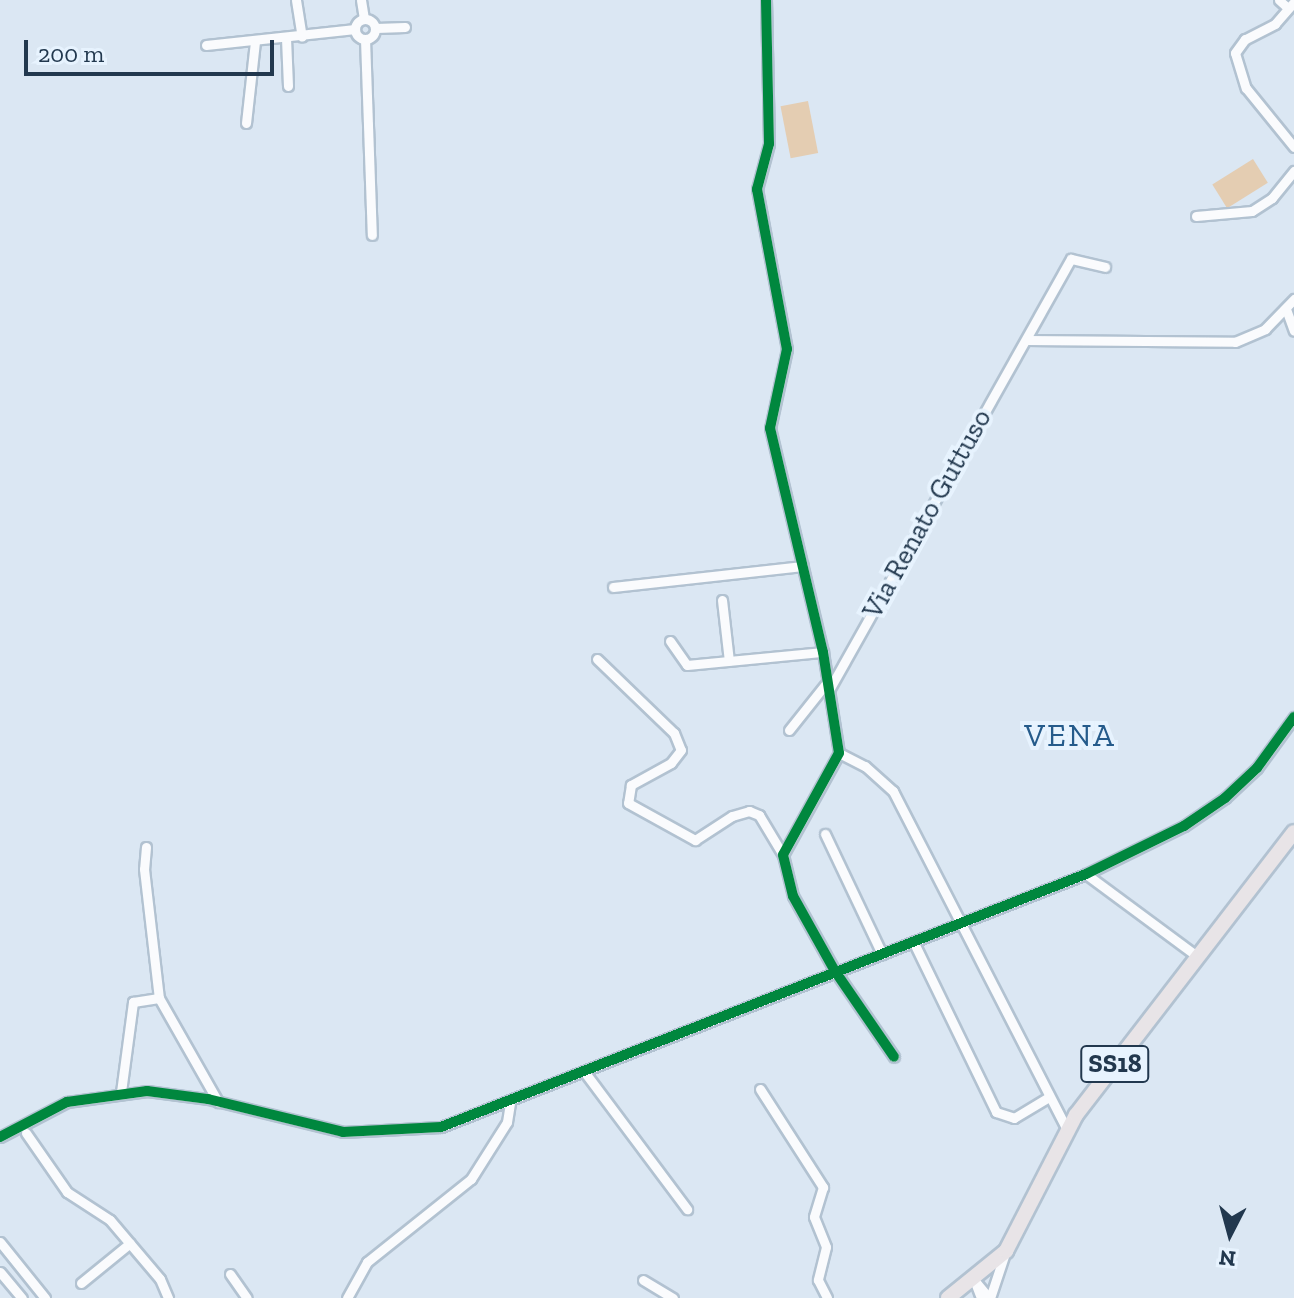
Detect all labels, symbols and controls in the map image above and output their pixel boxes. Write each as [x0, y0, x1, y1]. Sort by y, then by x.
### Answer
scale bar [28, 24, 278, 74]
text: 200 m [38, 39, 104, 68]
street label: Via Renato Guttuso [856, 403, 998, 625]
district label: VENA [1024, 716, 1116, 754]
road number: SS18 [1079, 1042, 1151, 1086]
north arrow [1190, 1194, 1270, 1274]
text: N [1218, 1244, 1237, 1273]

